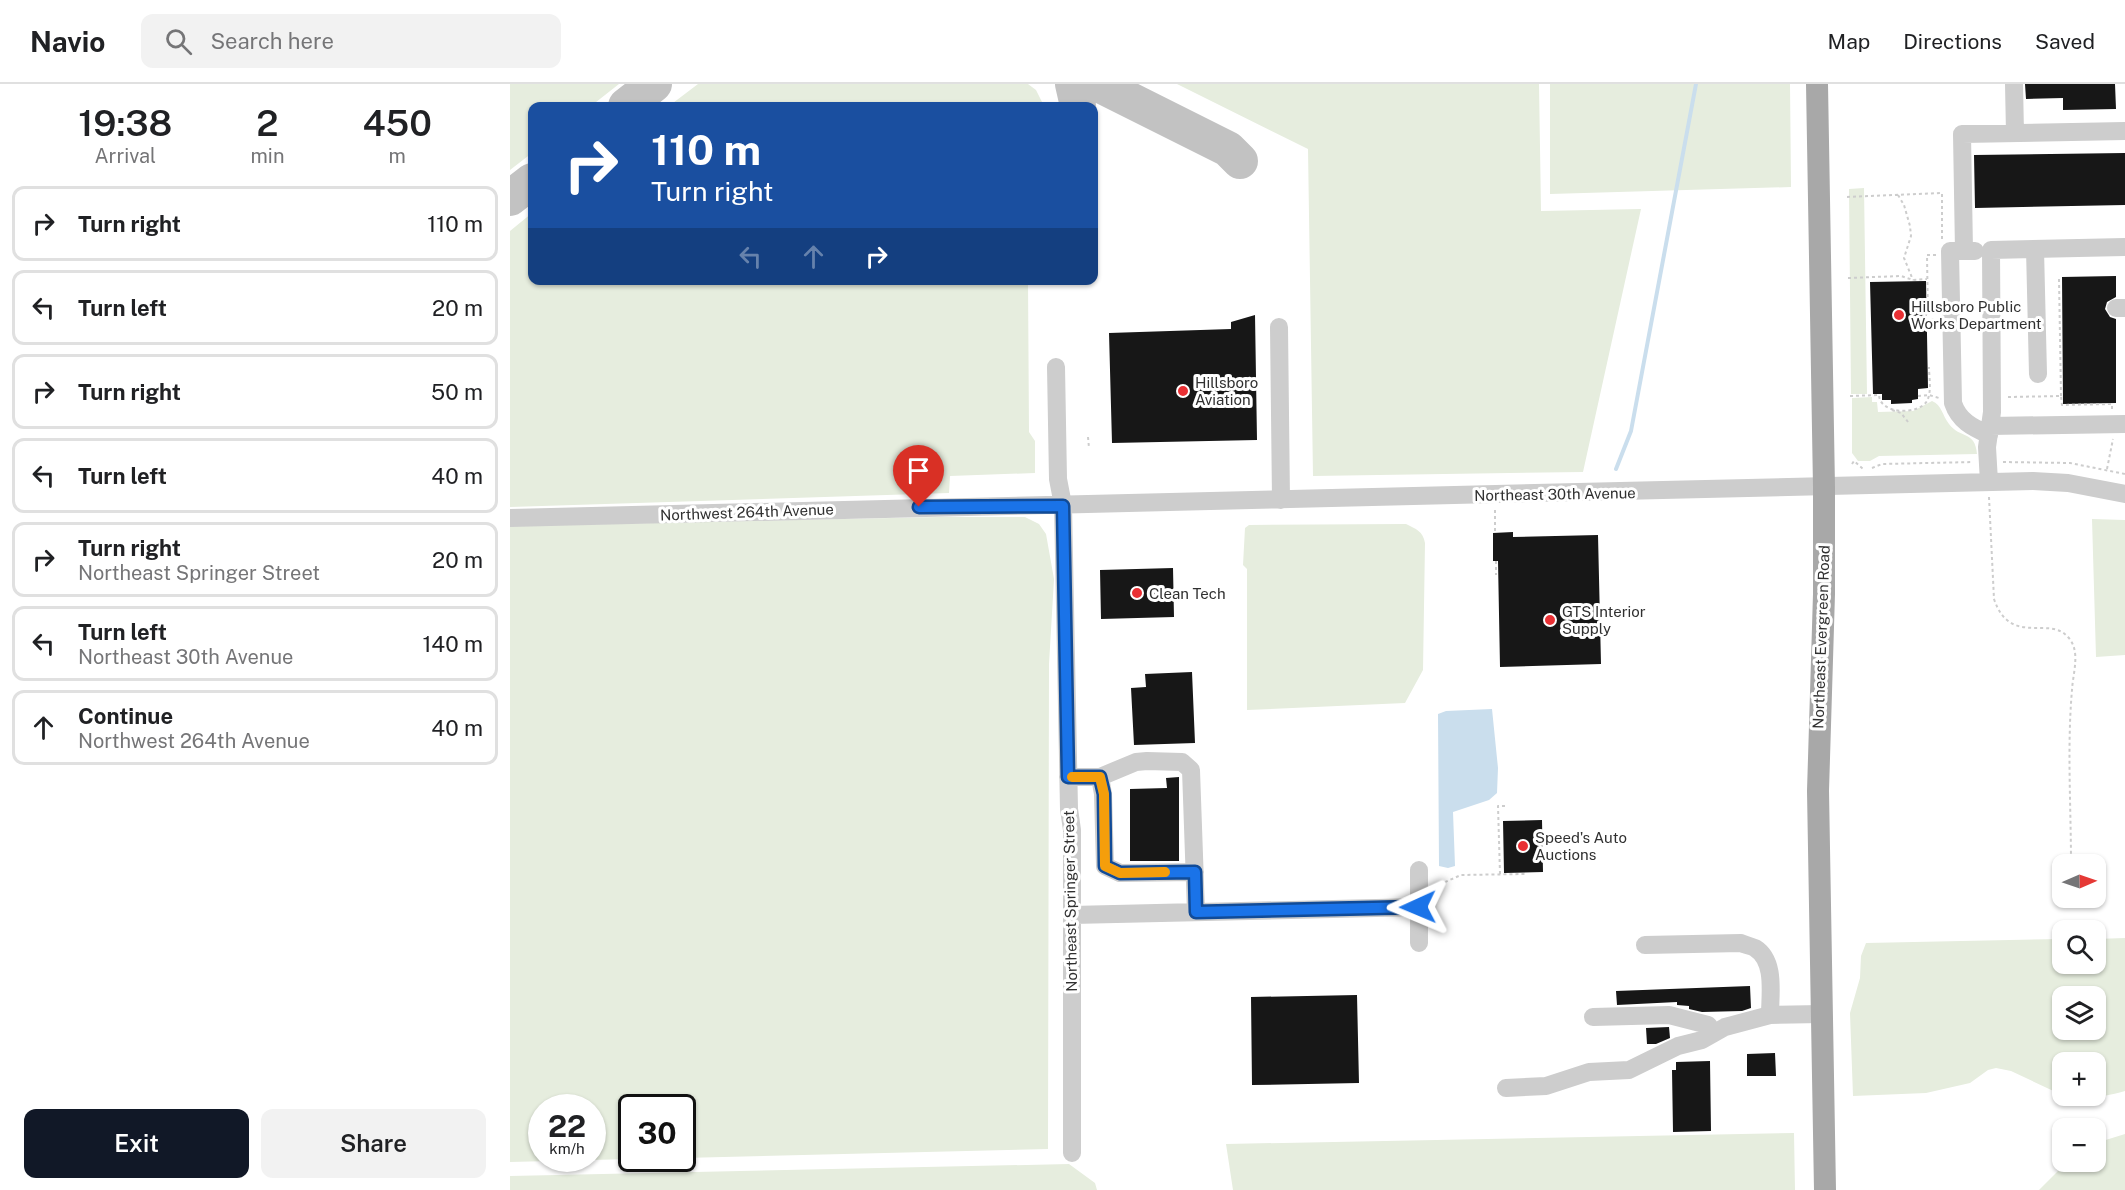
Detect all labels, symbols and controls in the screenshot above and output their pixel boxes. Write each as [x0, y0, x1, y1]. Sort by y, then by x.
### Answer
search box [141, 14, 561, 68]
text: Navio [30, 25, 105, 58]
icon: search [162, 25, 195, 58]
text: Search here [210, 28, 334, 54]
text: Map [1828, 29, 1870, 54]
text: Directions [1903, 29, 2002, 54]
text: Saved [2035, 29, 2095, 54]
text: 19:38 [78, 102, 172, 144]
text: 2 [256, 102, 279, 144]
text: 450 [363, 102, 432, 144]
text: 110 m [651, 125, 761, 174]
icon: right [552, 126, 630, 204]
text: Arrival [94, 144, 156, 168]
text: min [251, 144, 284, 168]
text: m [389, 144, 406, 168]
text: Turn right [651, 175, 774, 207]
icon: right [27, 207, 60, 240]
text: Turn right [78, 211, 181, 237]
text: 110 m [427, 211, 483, 237]
icon: left [734, 240, 767, 273]
icon: ahead [797, 240, 830, 273]
icon: right [860, 240, 893, 273]
icon: left [27, 291, 60, 324]
text: Turn left [78, 295, 167, 321]
text: 20 m [432, 295, 483, 321]
place label: Hillsboro Public Works Department [1911, 298, 2042, 332]
marker: Hillsboro Public Works Department [1892, 308, 1906, 322]
place label: Hillsboro Aviation [1195, 374, 1258, 408]
icon: right [27, 375, 60, 408]
text: Turn right [78, 379, 181, 405]
text: 50 m [431, 379, 483, 405]
marker: Hillsboro Aviation [1176, 384, 1190, 398]
pin [893, 445, 944, 507]
icon: arrive [902, 454, 935, 487]
icon: left [27, 459, 60, 492]
text: Turn left [78, 463, 167, 489]
text: 40 m [431, 463, 483, 489]
street label: Northeast 30th Avenue [1474, 484, 1636, 504]
street label: Northwest 264th Avenue [660, 500, 834, 524]
text: Turn right [78, 535, 181, 561]
icon: right [27, 543, 60, 576]
street label: Northeast Evergreen Road [1809, 545, 1833, 729]
text: 20 m [432, 547, 483, 573]
text: Northeast Springer Street [78, 561, 320, 585]
place label: Clean Tech [1149, 585, 1226, 602]
marker: Clean Tech [1130, 586, 1144, 600]
place label: GTS Interior Supply [1562, 603, 1646, 637]
marker: GTS Interior Supply [1543, 613, 1557, 627]
text: Turn left [78, 619, 167, 645]
icon: left [27, 627, 60, 660]
text: 140 m [422, 631, 483, 657]
text: Northeast 30th Avenue [78, 645, 293, 669]
text: Continue [78, 703, 173, 729]
icon: ahead [27, 711, 60, 744]
text: 40 m [431, 715, 483, 741]
text: Northwest 264th Avenue [78, 729, 310, 753]
street label: Northeast Springer Street [1060, 810, 1080, 992]
place label: Speed's Auto Auctions [1535, 829, 1627, 863]
marker: Speed's Auto Auctions [1516, 839, 1530, 853]
north arrow [2052, 854, 2106, 908]
map controls [2052, 854, 2106, 1172]
position arrow [1386, 875, 1450, 939]
button: search [2052, 920, 2106, 974]
button: layers [2052, 986, 2106, 1040]
button: + [2052, 1052, 2106, 1106]
speed limit sign: 30 [618, 1094, 696, 1172]
text: 22 [548, 1108, 586, 1144]
button: Exit [24, 1109, 249, 1178]
button: Share [261, 1109, 486, 1178]
button: − [2052, 1118, 2106, 1172]
text: km/h [549, 1140, 585, 1157]

